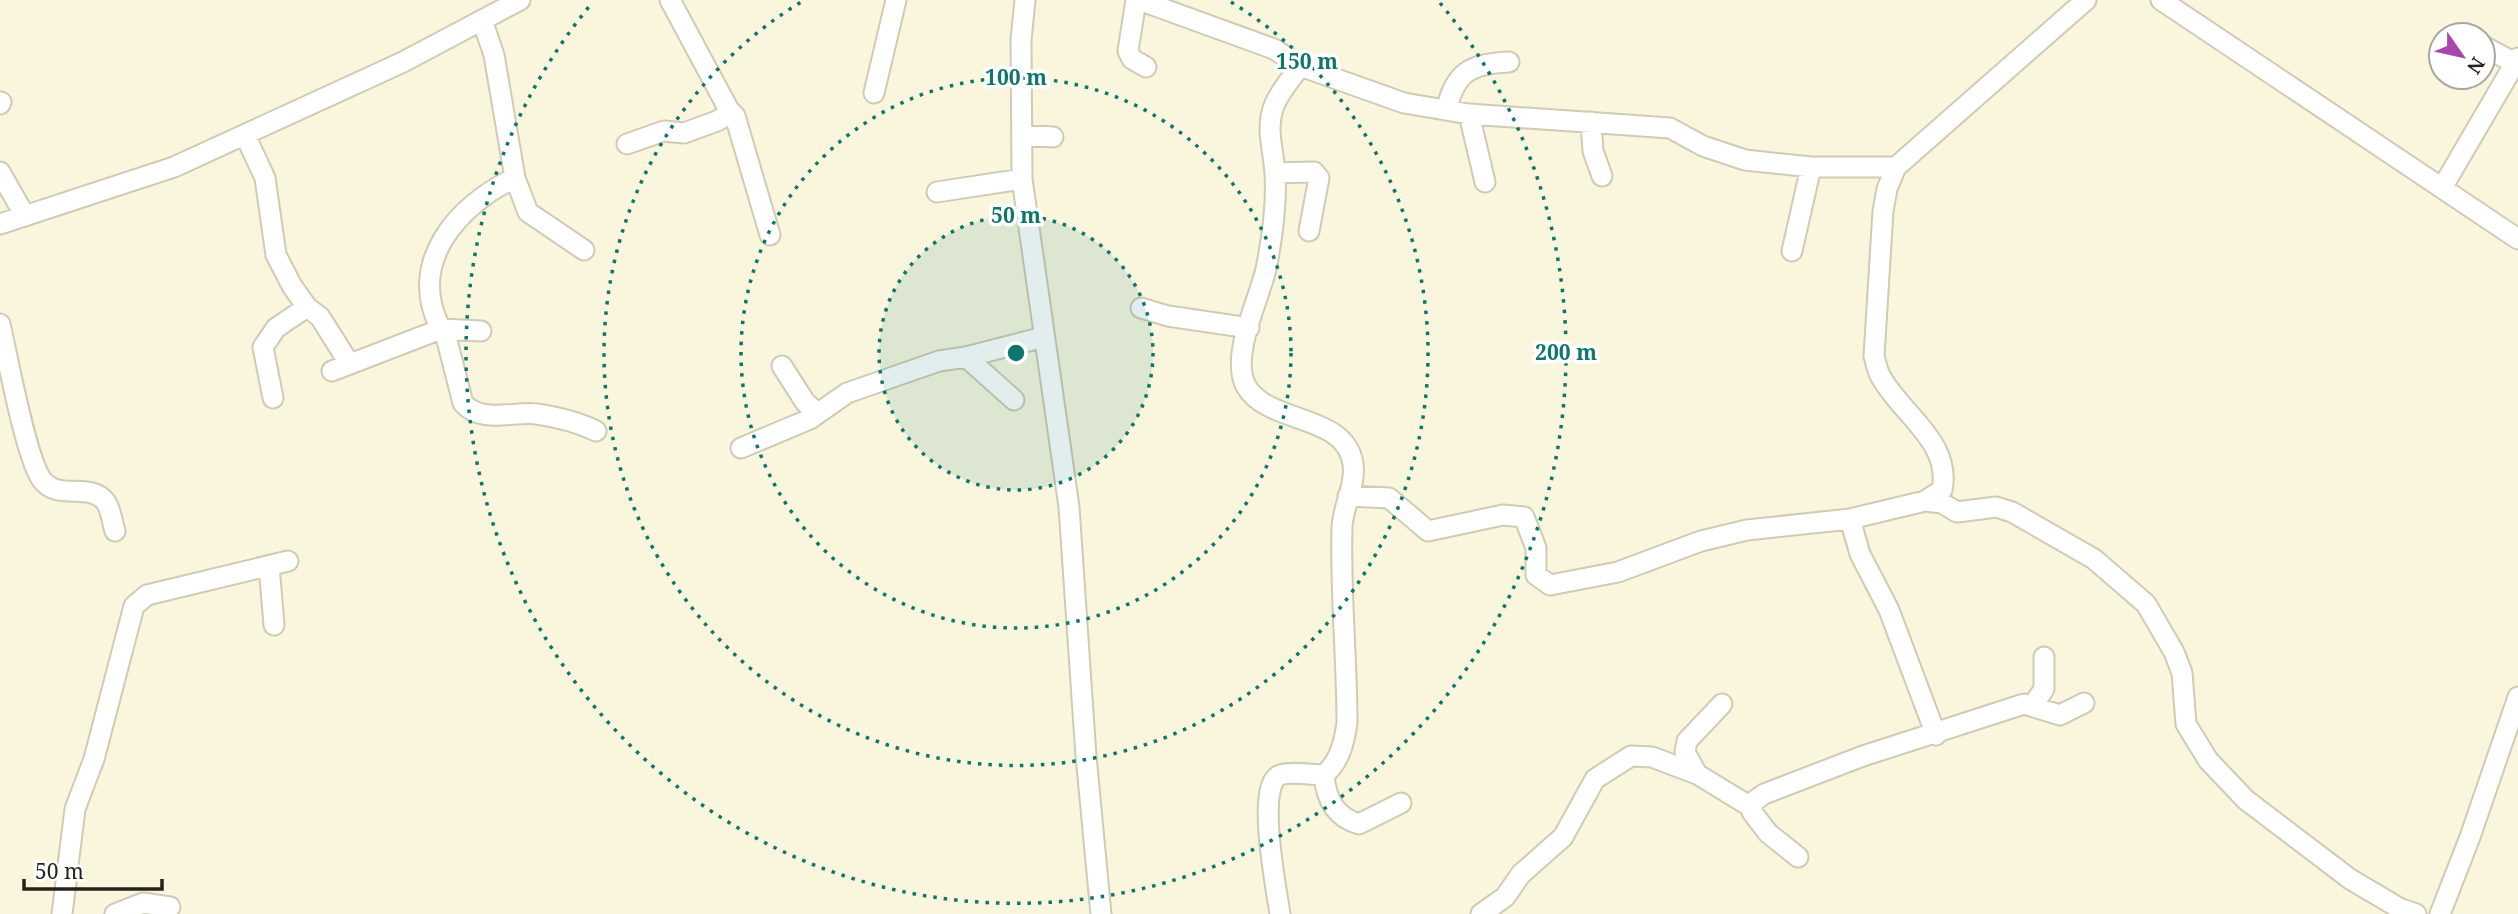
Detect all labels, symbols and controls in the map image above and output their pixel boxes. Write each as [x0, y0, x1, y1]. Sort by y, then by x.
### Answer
north arrow [2427, 21, 2497, 91]
text: 150 m [1276, 47, 1338, 75]
text: N [2461, 52, 2491, 79]
text: 100 m [985, 63, 1047, 91]
text: 50 m [991, 201, 1041, 229]
text: 200 m [1535, 338, 1597, 366]
centre of rings [1004, 341, 1028, 365]
scale bar [24, 848, 163, 892]
text: 50 m [35, 857, 84, 885]

